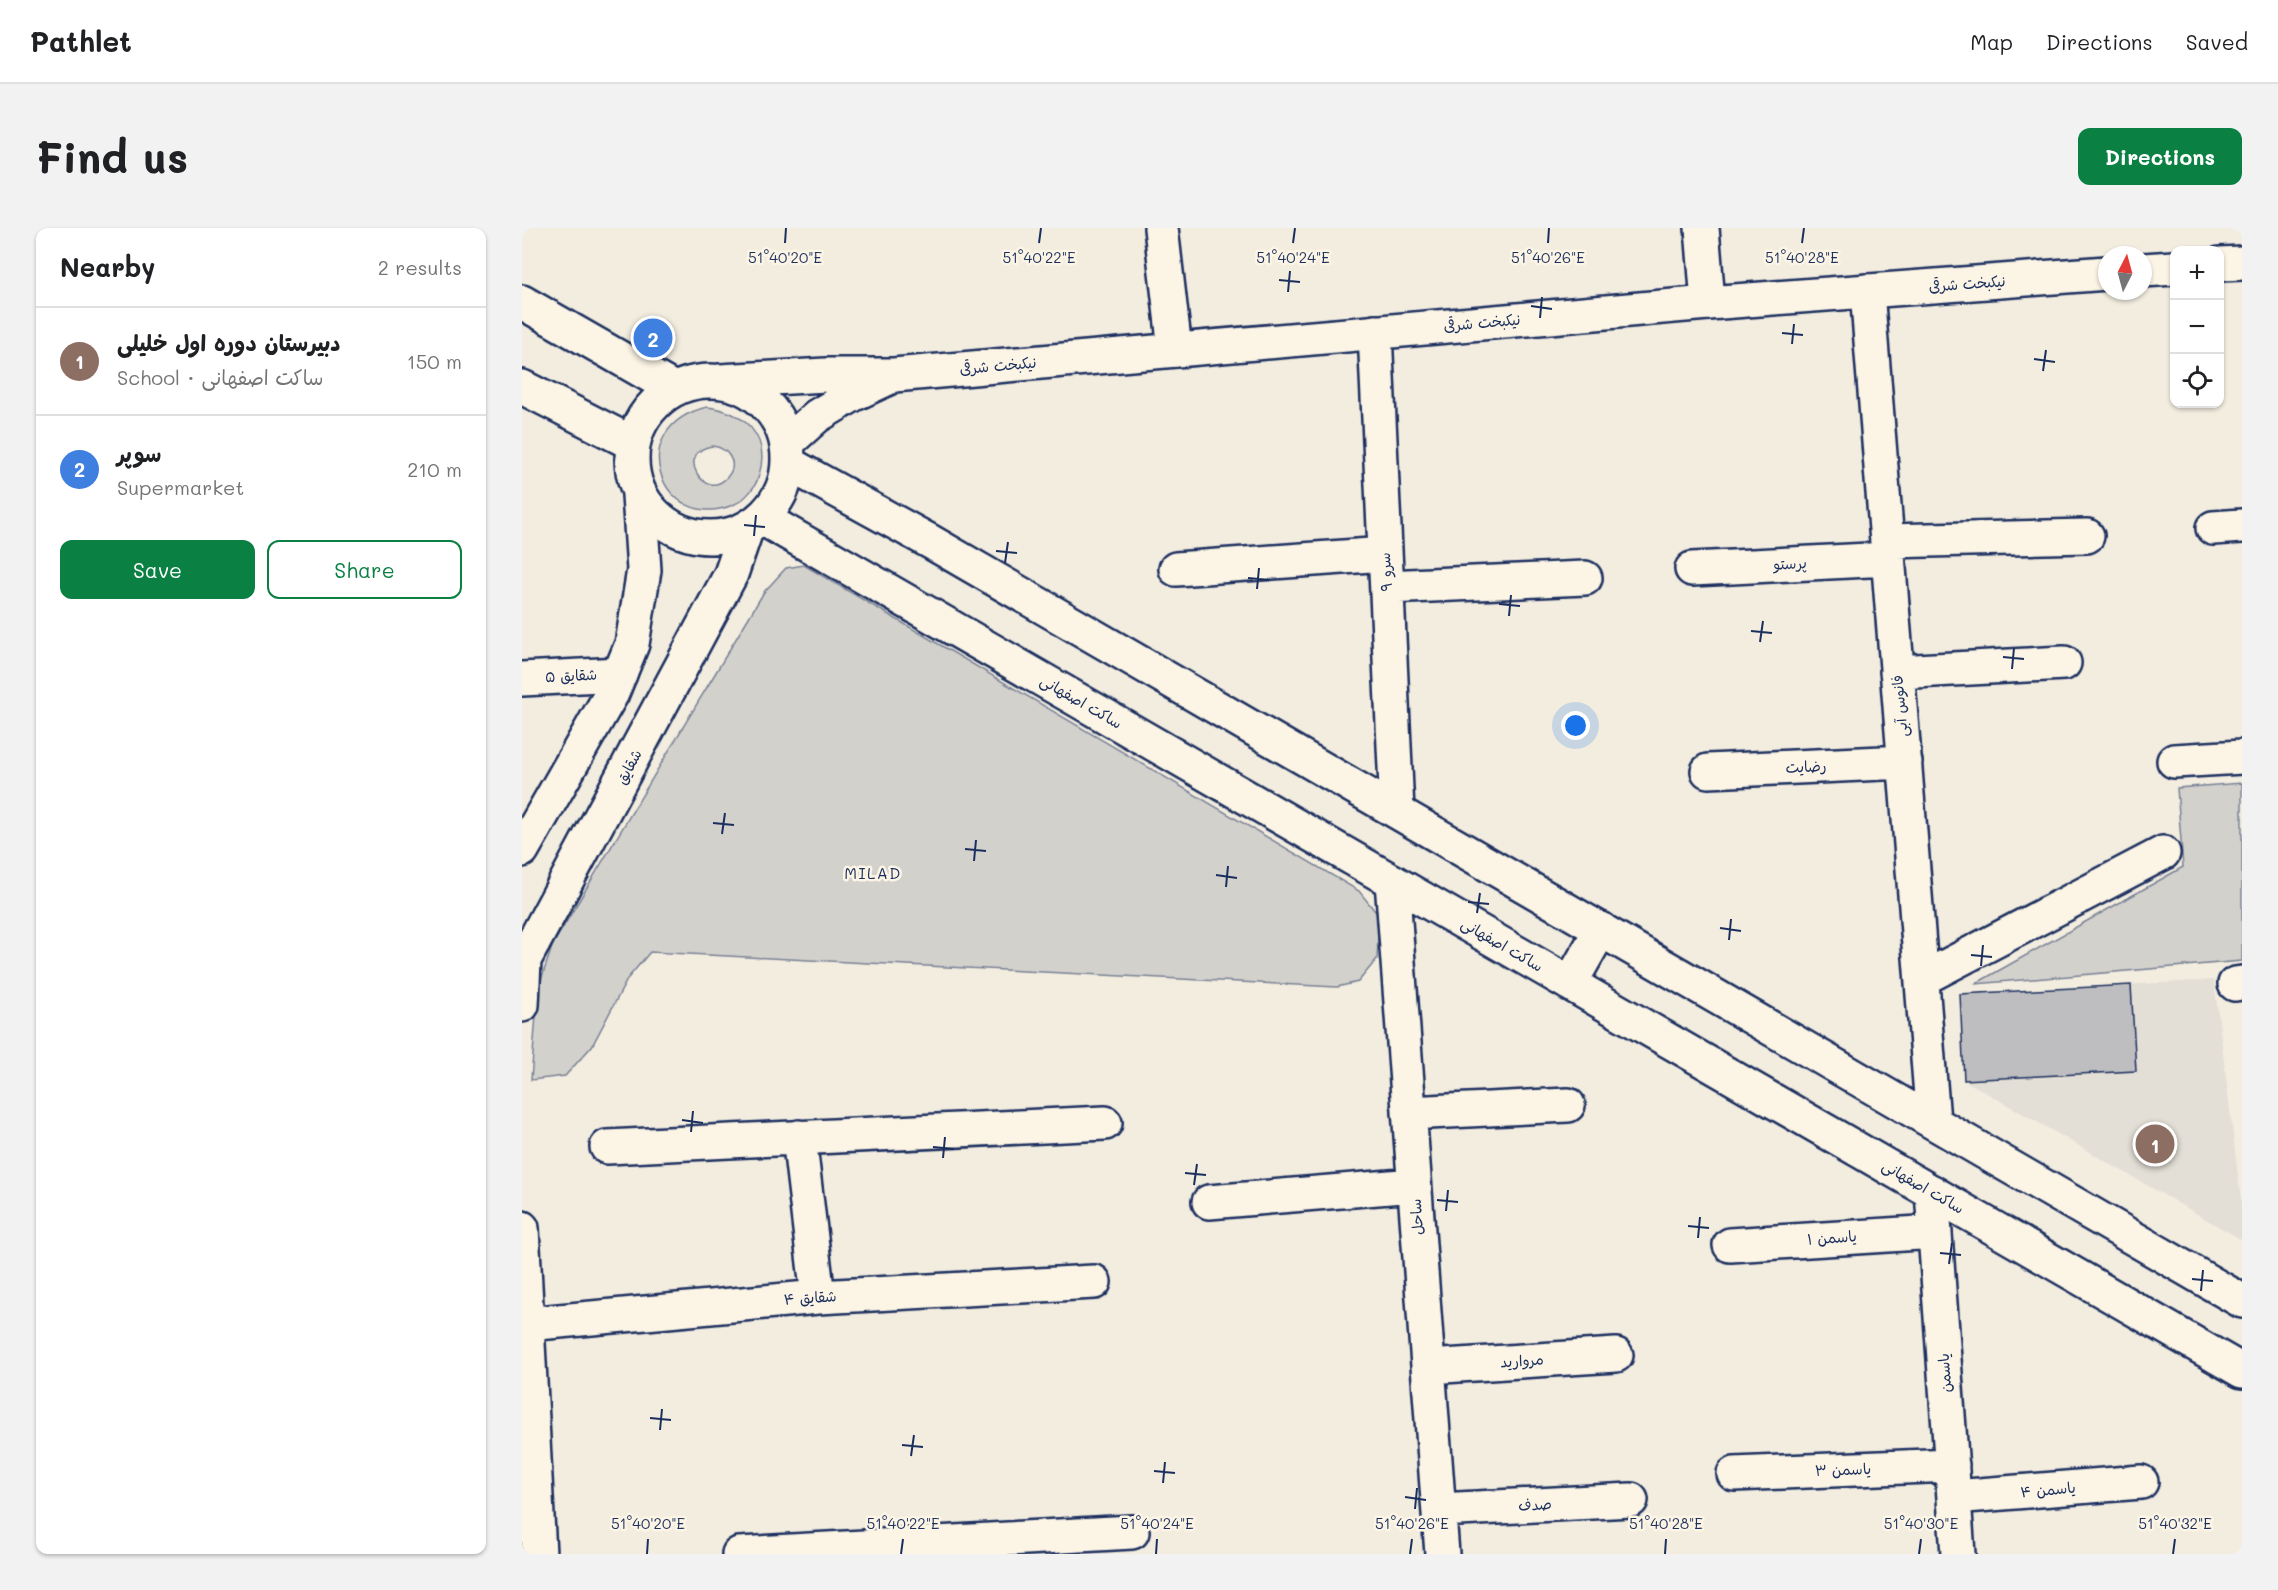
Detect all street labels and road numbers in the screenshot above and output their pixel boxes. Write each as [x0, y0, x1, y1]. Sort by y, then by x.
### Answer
street label: نیکبخت شرقی [1928, 270, 2006, 296]
street label: نیکبخت شرقی [1443, 309, 1521, 335]
street label: نیکبخت شرقی [959, 352, 1037, 378]
street label: سرو ۹ [1374, 552, 1397, 592]
street label: پرستو [1772, 552, 1807, 575]
street label: شقایق ۵ [544, 664, 598, 686]
street label: ساکت اصفهانی [1036, 670, 1126, 734]
street label: فانوس آبی [1886, 674, 1913, 738]
street label: شقایق [611, 746, 646, 788]
street label: رضایت [1785, 755, 1827, 777]
street label: ساکت اصفهانی [1457, 913, 1547, 977]
street label: ساکت اصفهانی [1878, 1155, 1968, 1219]
street label: ساحل [1405, 1198, 1427, 1236]
street label: یاسمن ۱ [1806, 1225, 1857, 1249]
street label: شقایق ۴ [783, 1285, 837, 1309]
street label: مروارید [1499, 1349, 1544, 1371]
street label: یاسمن [1933, 1353, 1955, 1393]
street label: یاسمن ۳ [1814, 1458, 1872, 1480]
street label: یاسمن ۴ [2019, 1477, 2076, 1501]
street label: صدف [1518, 1493, 1552, 1515]

